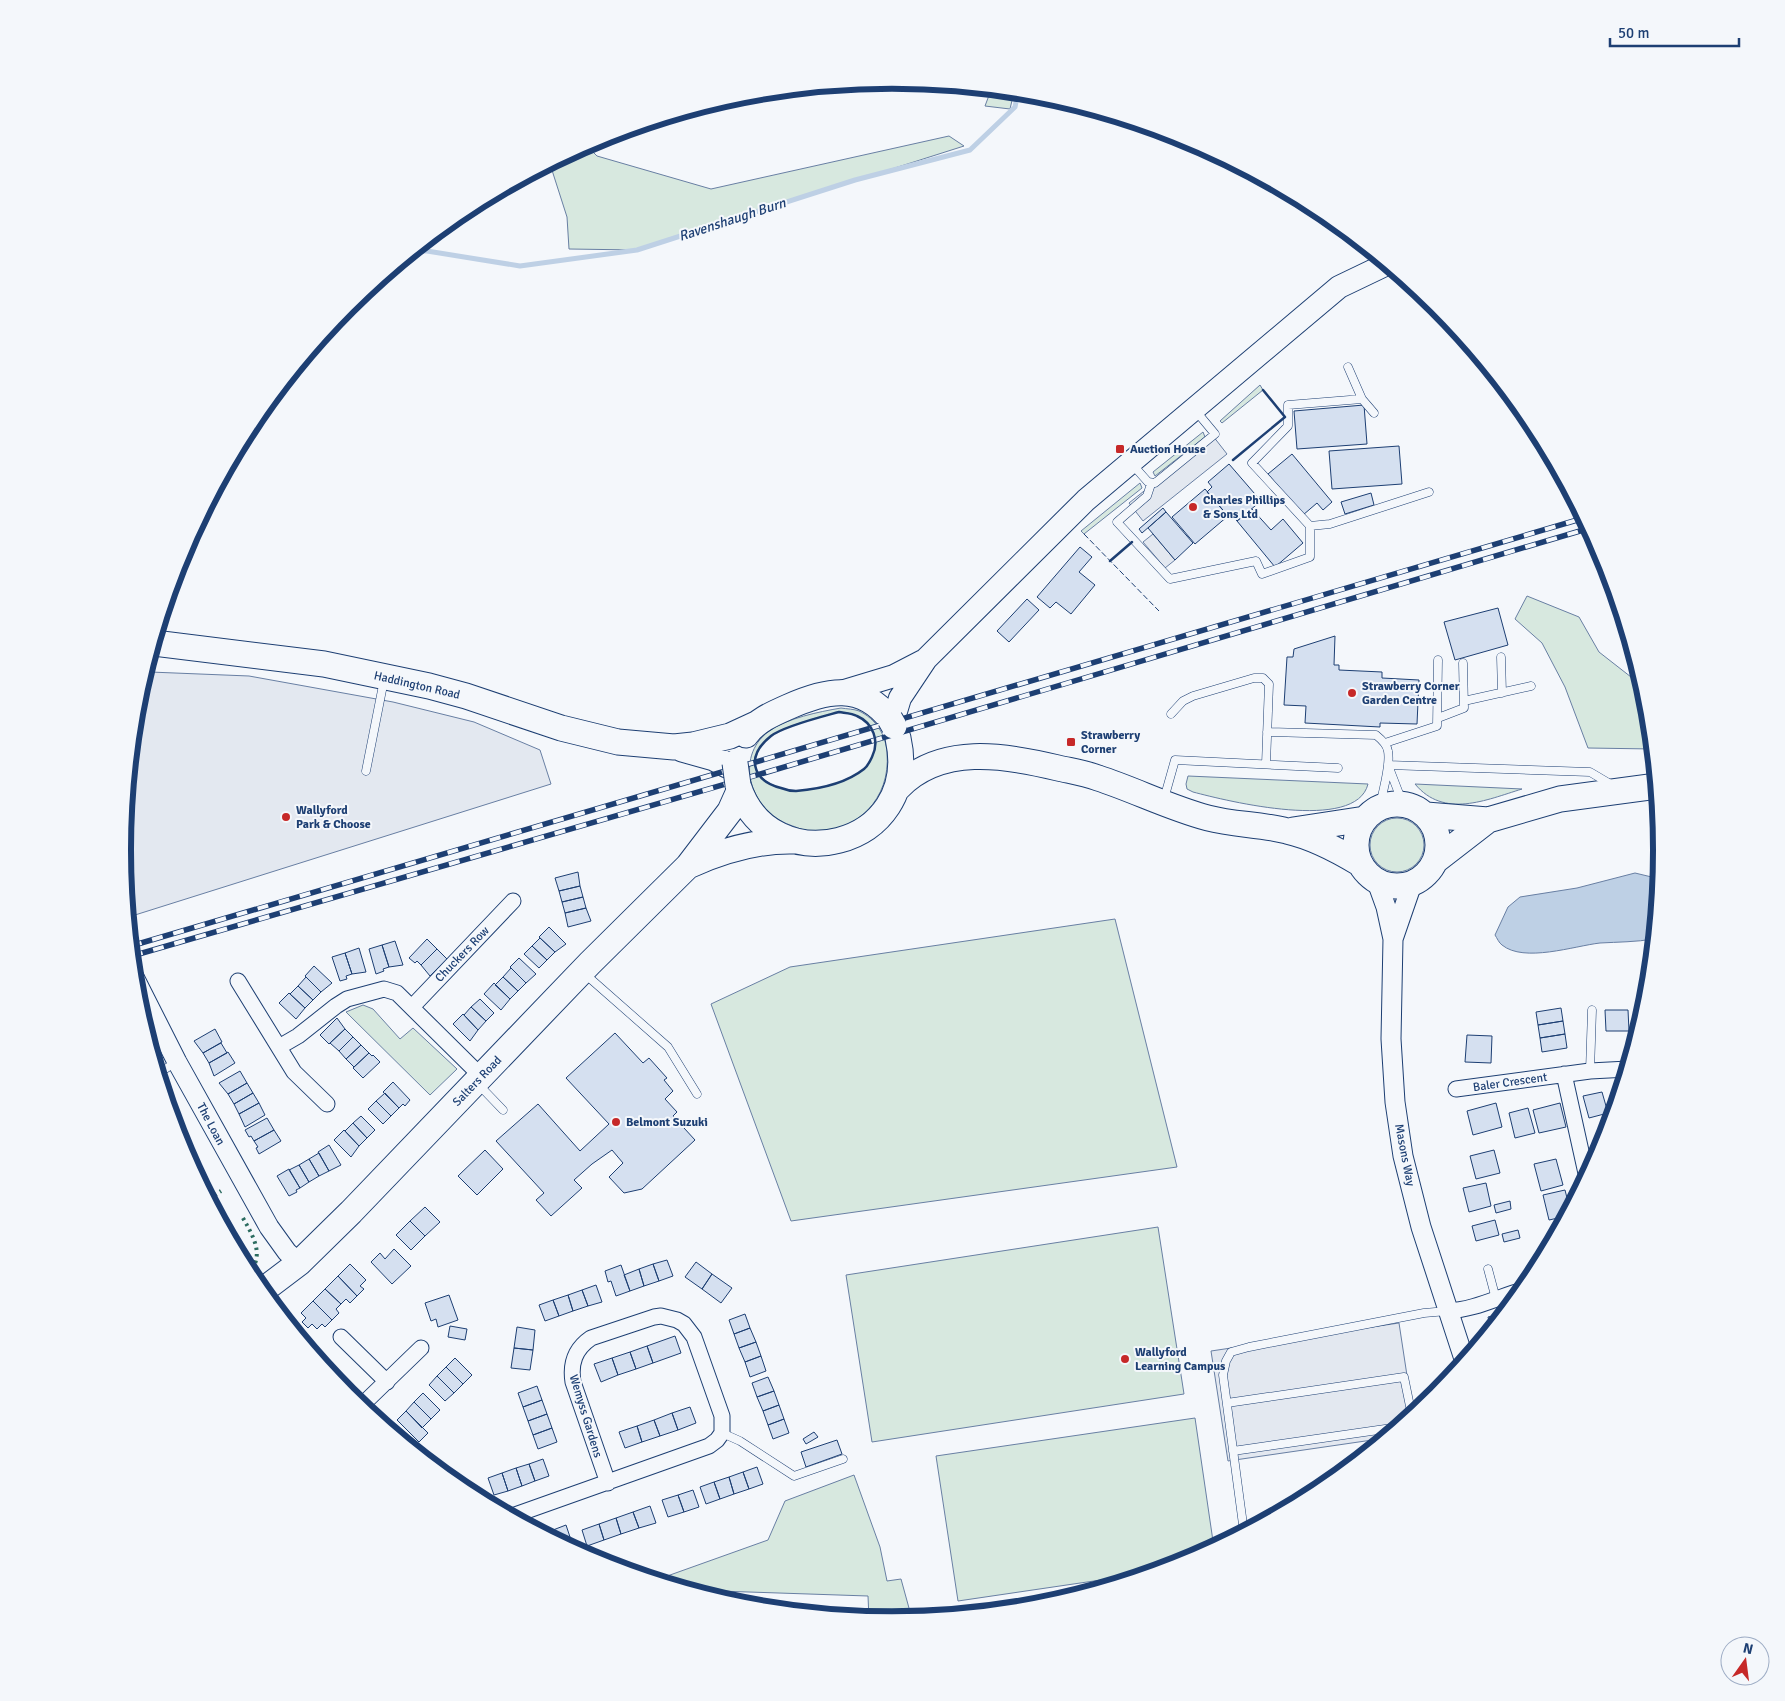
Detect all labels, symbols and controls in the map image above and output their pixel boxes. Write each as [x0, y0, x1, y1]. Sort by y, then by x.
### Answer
scale bar [1610, 15, 1739, 47]
text: 50 m [1618, 24, 1649, 42]
water label: Ravenshaugh Burn [676, 194, 788, 245]
place label: Auction House [1130, 442, 1206, 457]
marker: Auction House [1114, 443, 1126, 455]
place label: Charles Phillips & Sons Ltd [1203, 493, 1286, 522]
marker: Charles Phillips & Sons Ltd [1187, 501, 1199, 513]
street label: Haddington Road [372, 668, 462, 703]
place label: Strawberry Corner Garden Centre [1362, 679, 1460, 708]
marker: Strawberry Corner Garden Centre [1346, 687, 1358, 699]
place label: Strawberry Corner [1081, 728, 1140, 757]
marker: Strawberry Corner [1065, 736, 1077, 748]
place label: Wallyford Park & Choose [296, 803, 371, 832]
marker: Wallyford Park & Choose [280, 811, 292, 823]
street label: Chuckers Row [432, 923, 493, 985]
street label: Salters Road [450, 1053, 505, 1110]
street label: Baler Crescent [1472, 1070, 1548, 1095]
street label: The Loan [193, 1100, 228, 1148]
place label: Belmont Suzuki [626, 1115, 708, 1130]
marker: Belmont Suzuki [610, 1116, 622, 1128]
street label: Masons Way [1391, 1123, 1418, 1188]
place label: Wallyford Learning Campus [1135, 1345, 1226, 1374]
marker: Wallyford Learning Campus [1119, 1353, 1131, 1365]
street label: Wemyss Gardens [566, 1373, 605, 1460]
north arrow [1720, 1636, 1770, 1686]
text: N [1741, 1639, 1755, 1658]

